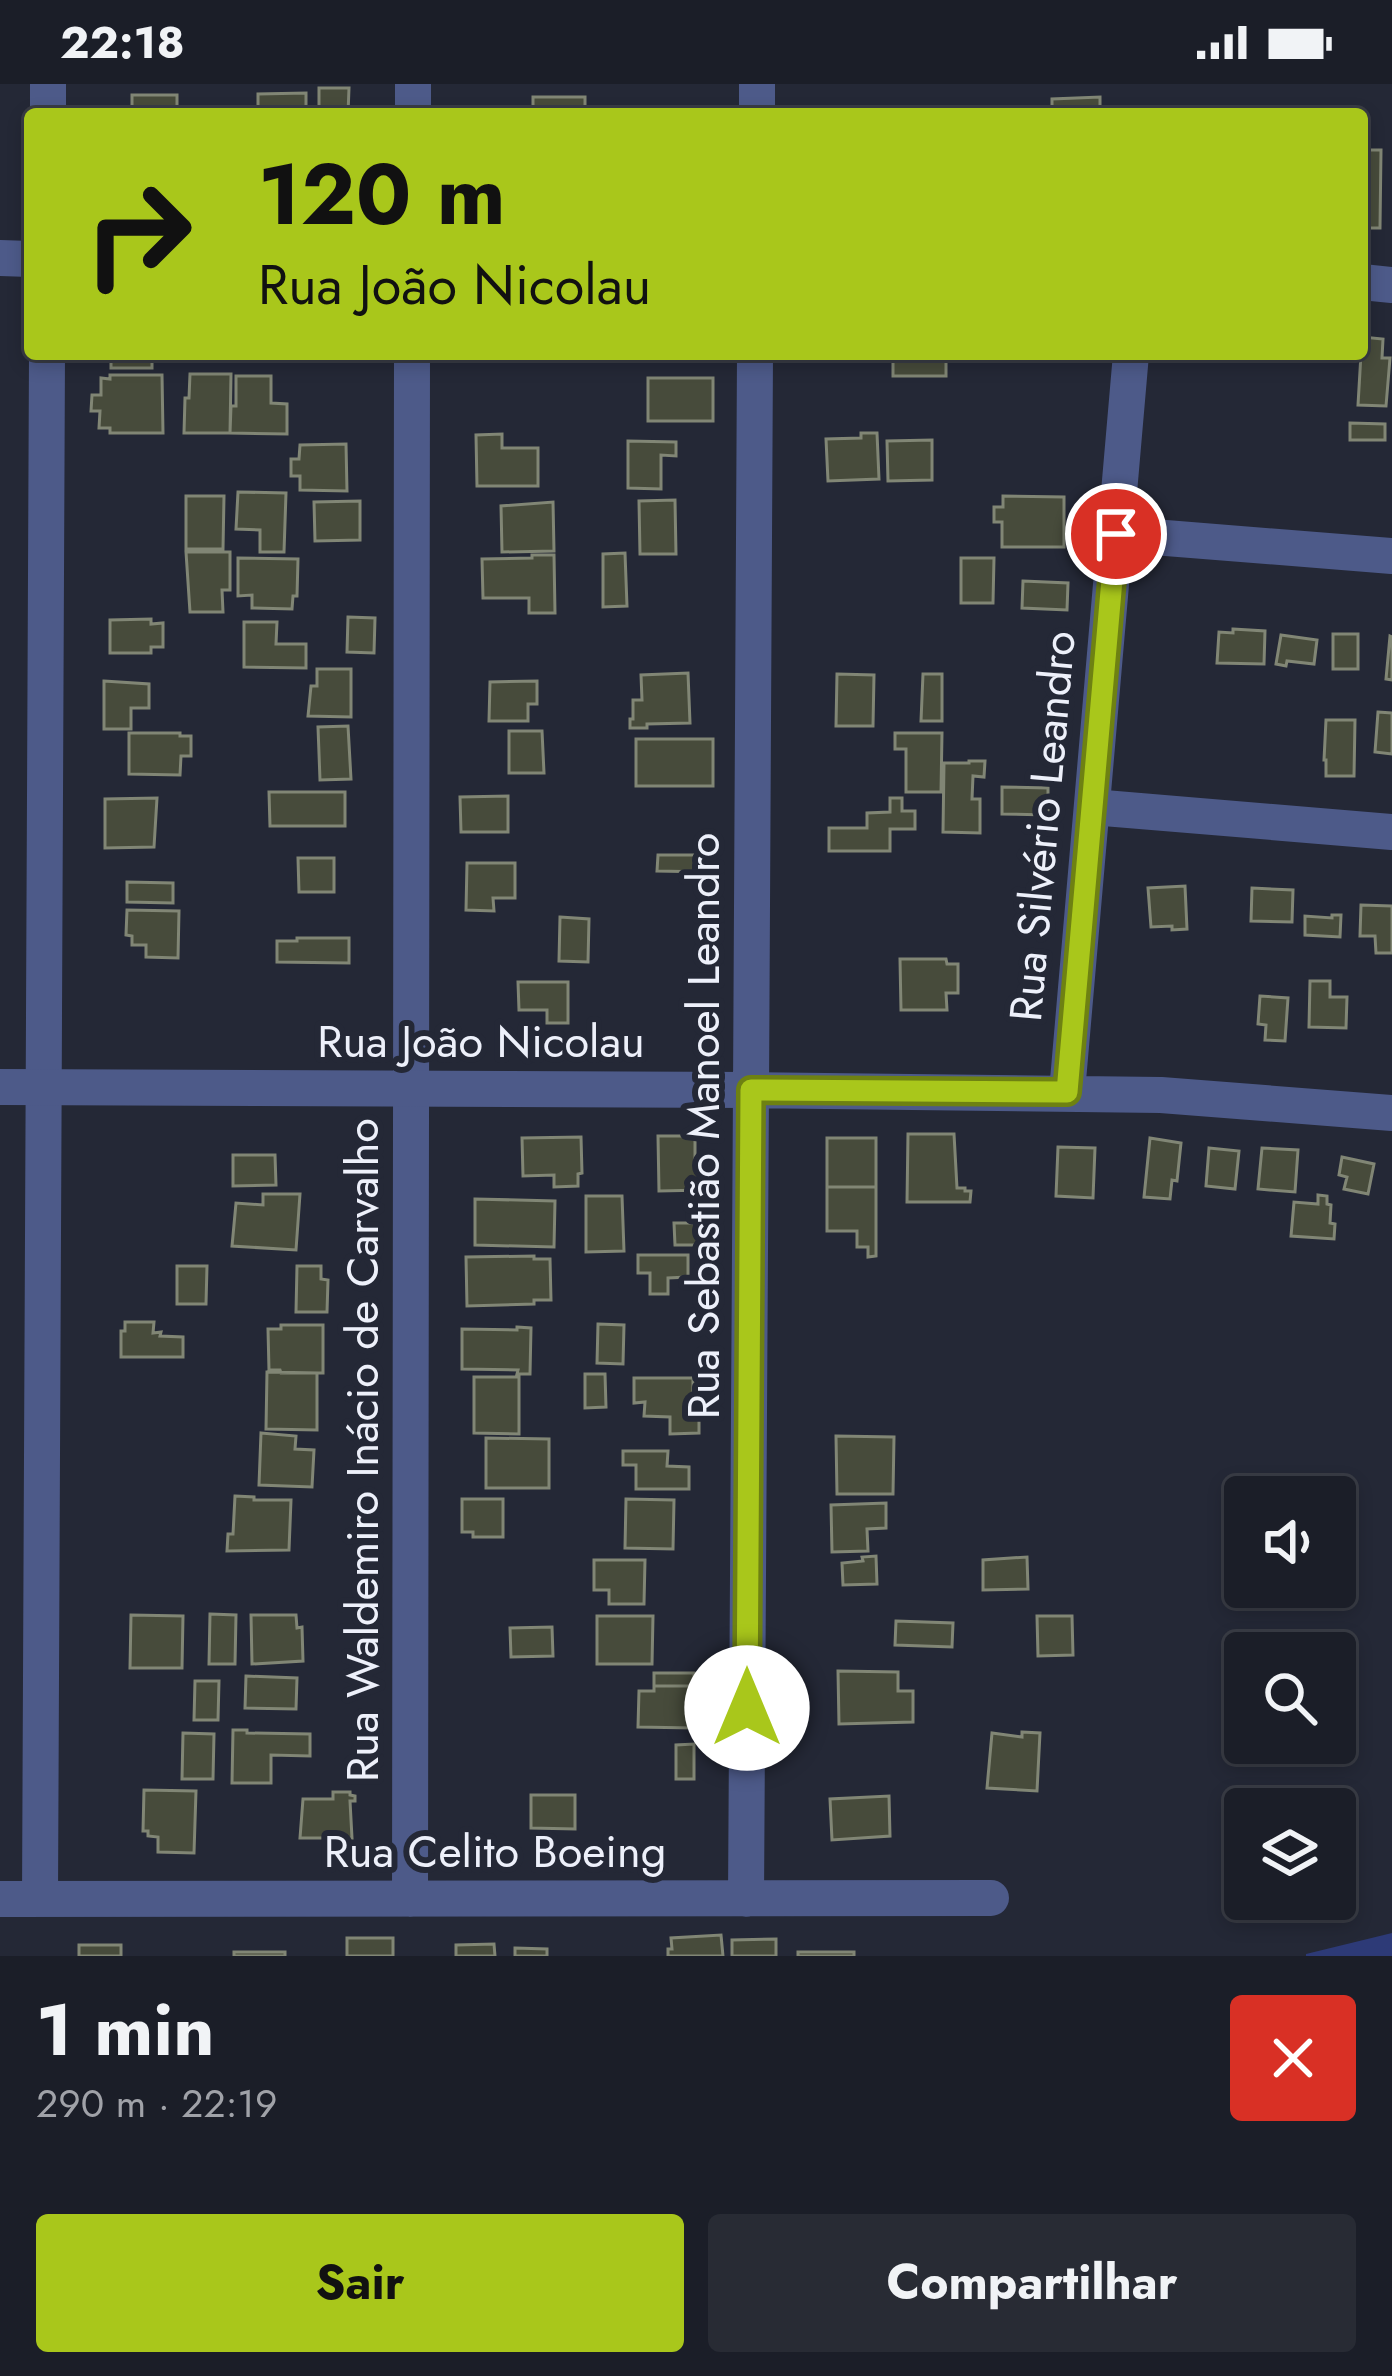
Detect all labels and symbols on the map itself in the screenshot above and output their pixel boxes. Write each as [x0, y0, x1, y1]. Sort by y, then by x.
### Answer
pin [1065, 483, 1167, 585]
street label: Rua Silvério Leandro [993, 628, 1092, 1024]
street label: Rua Sebastião Manoel Leandro [671, 833, 736, 1419]
street label: Rua João Nicolau [317, 1009, 645, 1074]
street label: Rua Waldemiro Inácio de Carvalho [330, 1118, 395, 1782]
position arrow [684, 1645, 810, 1771]
street label: Rua Celito Boeing [324, 1819, 666, 1884]

